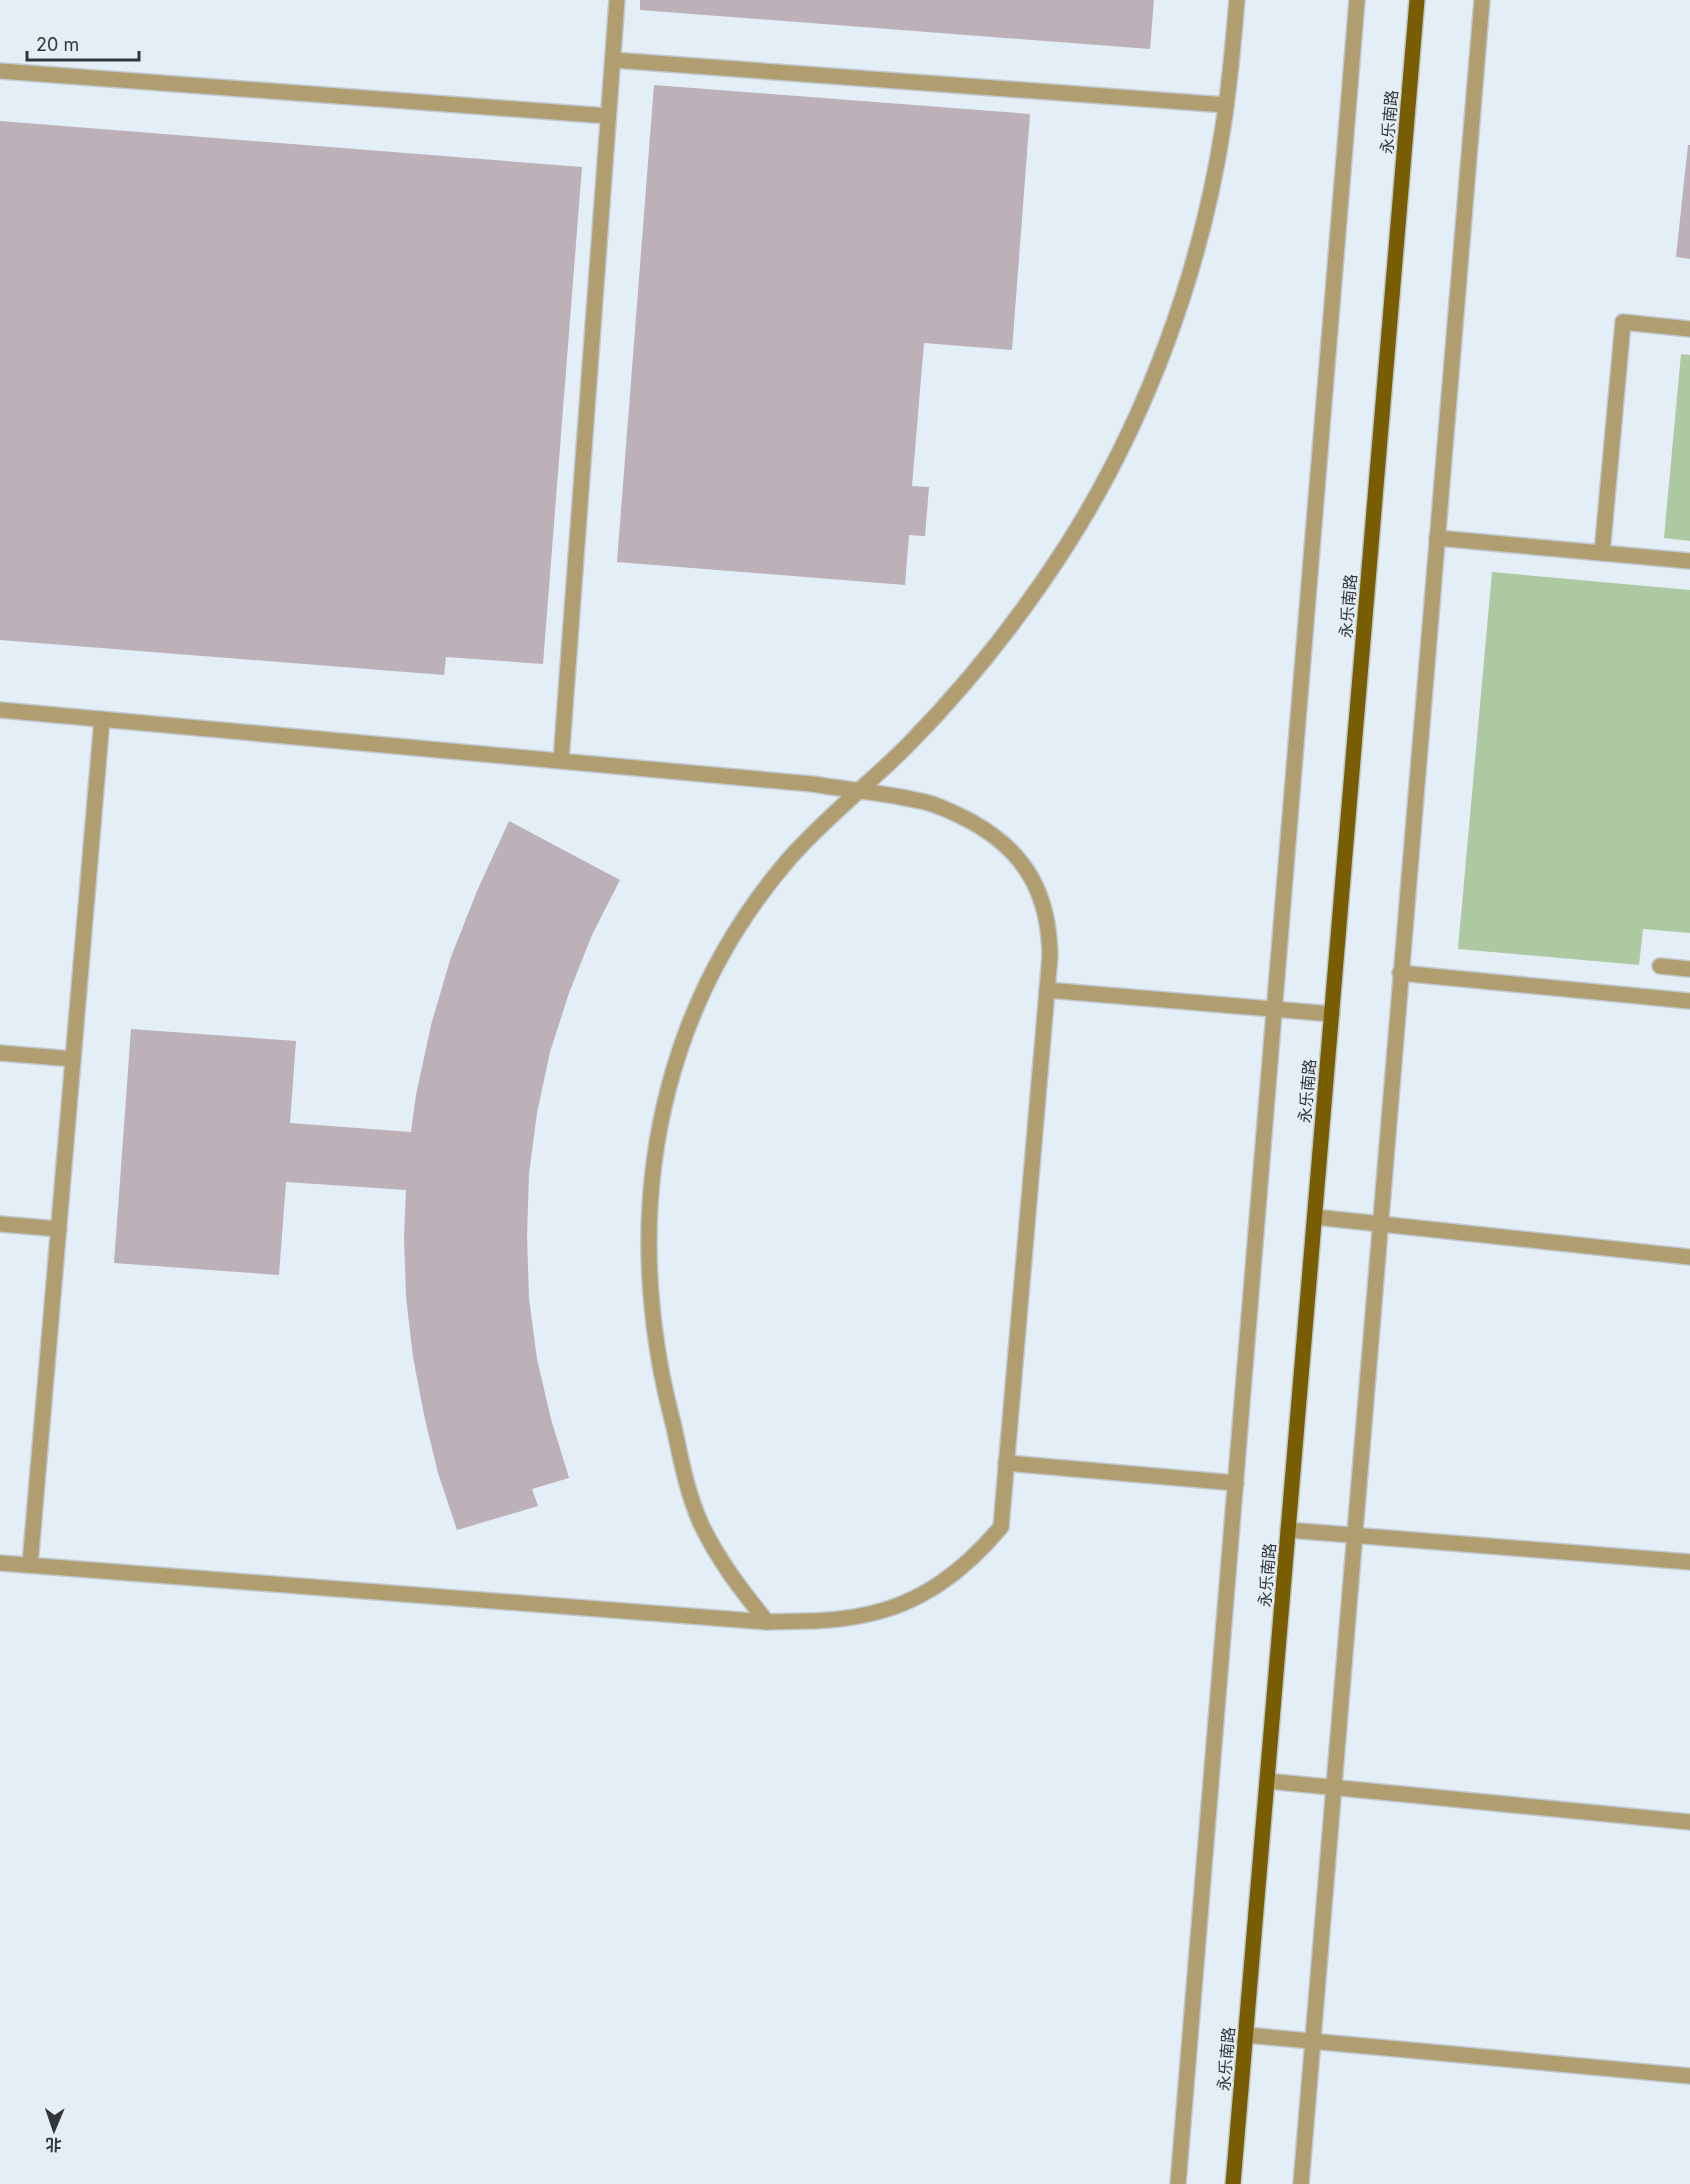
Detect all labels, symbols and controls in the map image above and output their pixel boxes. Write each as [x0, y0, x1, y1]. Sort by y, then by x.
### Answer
scale bar [27, 24, 140, 62]
text: 20 m [36, 34, 79, 55]
street label: 永乐南路 [1376, 89, 1402, 155]
street label: 永乐南路 [1335, 573, 1361, 639]
street label: 永乐南路 [1294, 1058, 1320, 1124]
street label: 永乐南路 [1254, 1542, 1280, 1608]
street label: 永乐南路 [1213, 2026, 1239, 2092]
north arrow [24, 2100, 84, 2160]
text: 北 [45, 2135, 62, 2155]

